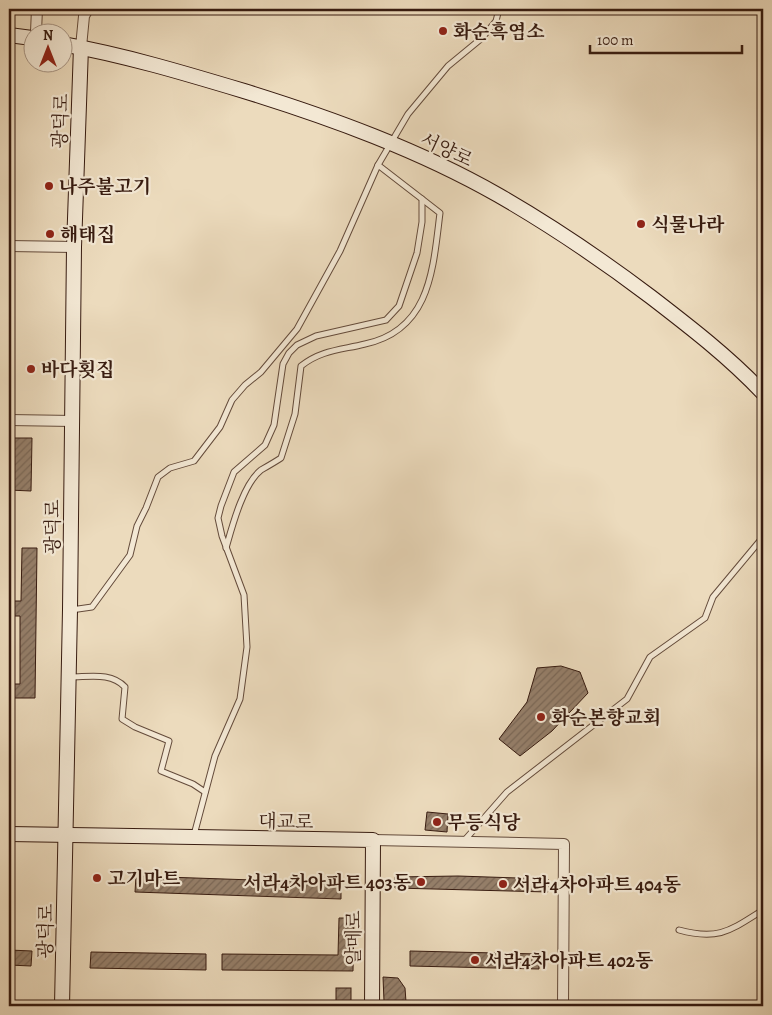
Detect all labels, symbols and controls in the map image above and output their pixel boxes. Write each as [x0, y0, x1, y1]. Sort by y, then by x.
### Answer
place label: 화순흑염소 [453, 19, 545, 45]
north arrow [22, 22, 72, 72]
scale bar [590, 22, 742, 54]
marker: 화순흑염소 [437, 25, 449, 37]
text: N [43, 26, 53, 45]
text: 100 m [597, 30, 634, 50]
street label: 광덕로 [47, 93, 75, 149]
street label: 서양로 [416, 126, 477, 173]
place label: 나주불고기 [59, 174, 151, 200]
marker: 나주불고기 [43, 180, 55, 192]
place label: 식물나라 [651, 212, 725, 238]
marker: 식물나라 [635, 218, 647, 230]
place label: 해태집 [60, 222, 115, 248]
marker: 해태집 [44, 228, 56, 240]
place label: 바다횟집 [41, 357, 114, 383]
marker: 바다횟집 [25, 363, 37, 375]
street label: 광덕로 [40, 499, 66, 555]
place label: 화순본향교회 [551, 705, 661, 731]
marker: 화순본향교회 [535, 711, 547, 723]
street label: 대교로 [258, 809, 314, 835]
place label: 무등식당 [447, 810, 521, 836]
marker: 무등식당 [431, 816, 443, 828]
place label: 고기마트 [107, 866, 181, 892]
place label: 서라4차아파트 403동 [244, 870, 411, 896]
marker: 고기마트 [91, 872, 103, 884]
place label: 서라4차아파트 404동 [513, 872, 681, 898]
marker: 서라4차아파트 403동 [415, 876, 427, 888]
marker: 서라4차아파트 404동 [497, 878, 509, 890]
street label: 광덕로 [33, 903, 59, 959]
street label: 알메로 [341, 910, 367, 966]
place label: 서라4차아파트 402동 [485, 948, 653, 974]
marker: 서라4차아파트 402동 [469, 954, 481, 966]

